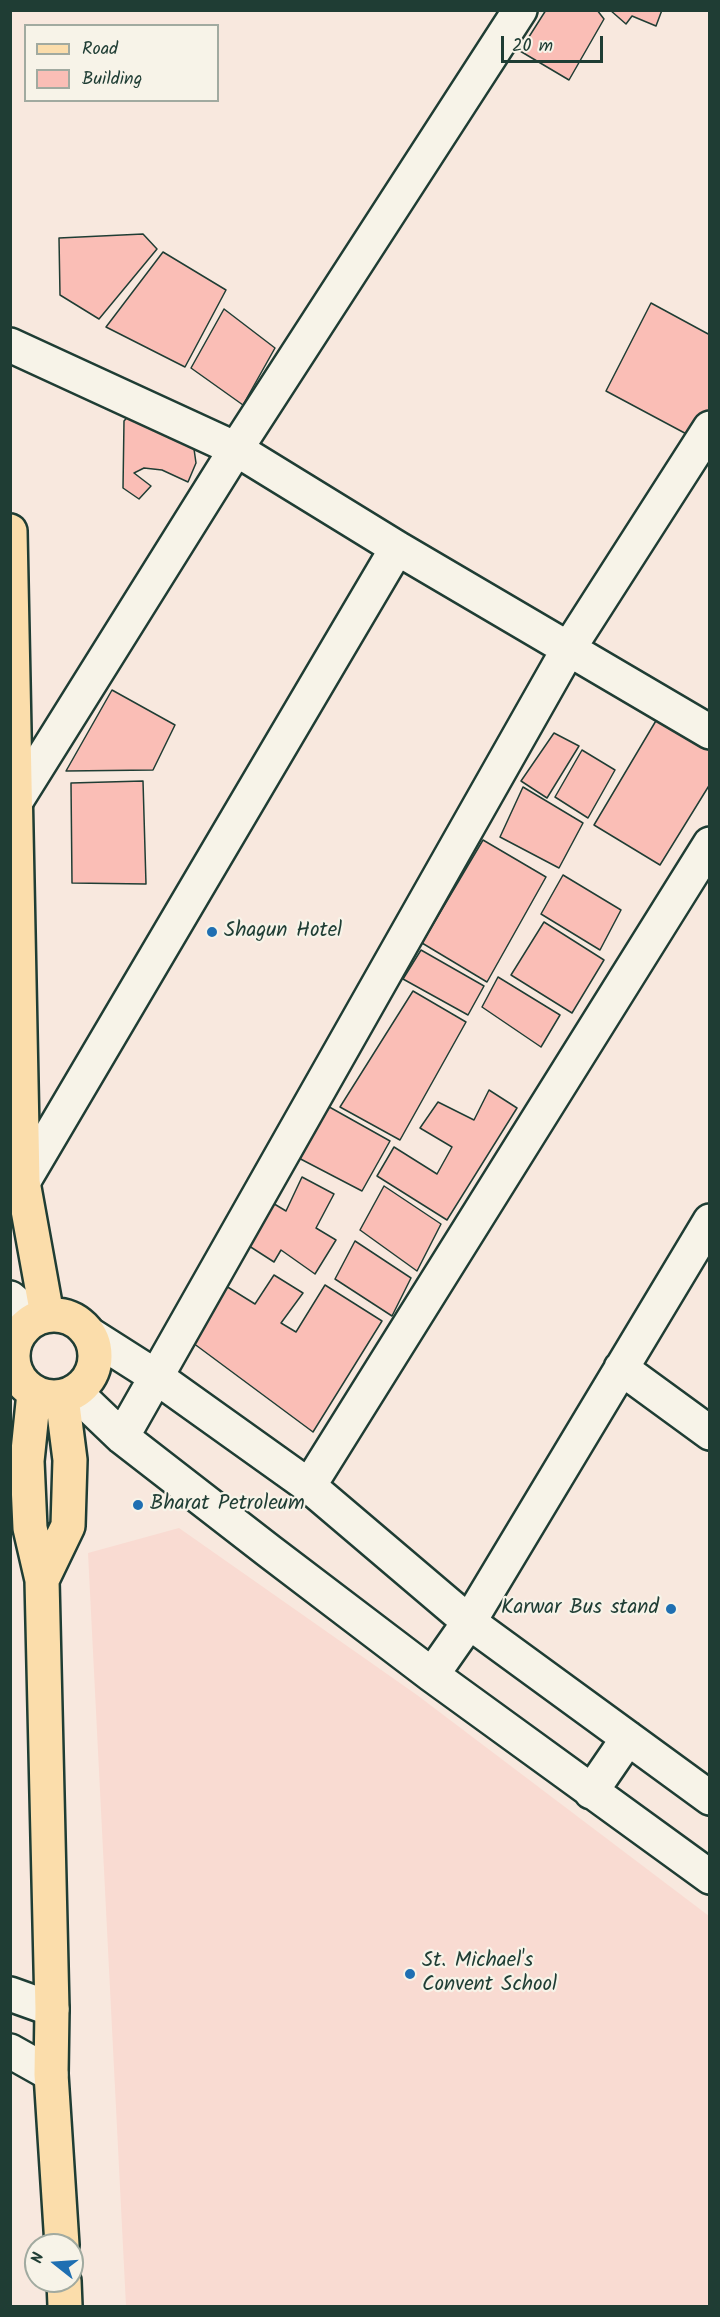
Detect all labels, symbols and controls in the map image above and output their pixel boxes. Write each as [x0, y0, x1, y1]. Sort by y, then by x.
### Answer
legend [24, 24, 219, 102]
scale bar [504, 24, 606, 62]
text: 20 m [512, 32, 553, 61]
text: Road [82, 35, 118, 64]
text: Building [82, 65, 142, 94]
place label: Shagun Hotel [224, 919, 342, 945]
marker: Shagun Hotel [205, 925, 219, 939]
place label: Bharat Petroleum [150, 1492, 305, 1518]
marker: Bharat Petroleum [131, 1498, 145, 1512]
place label: Karwar Bus stand [501, 1596, 659, 1622]
marker: Karwar Bus stand [664, 1602, 678, 1616]
place label: St. Michael's Convent School [422, 1949, 557, 1999]
marker: St. Michael's Convent School [403, 1967, 417, 1981]
north arrow [24, 2233, 84, 2293]
text: N [25, 2250, 52, 2267]

